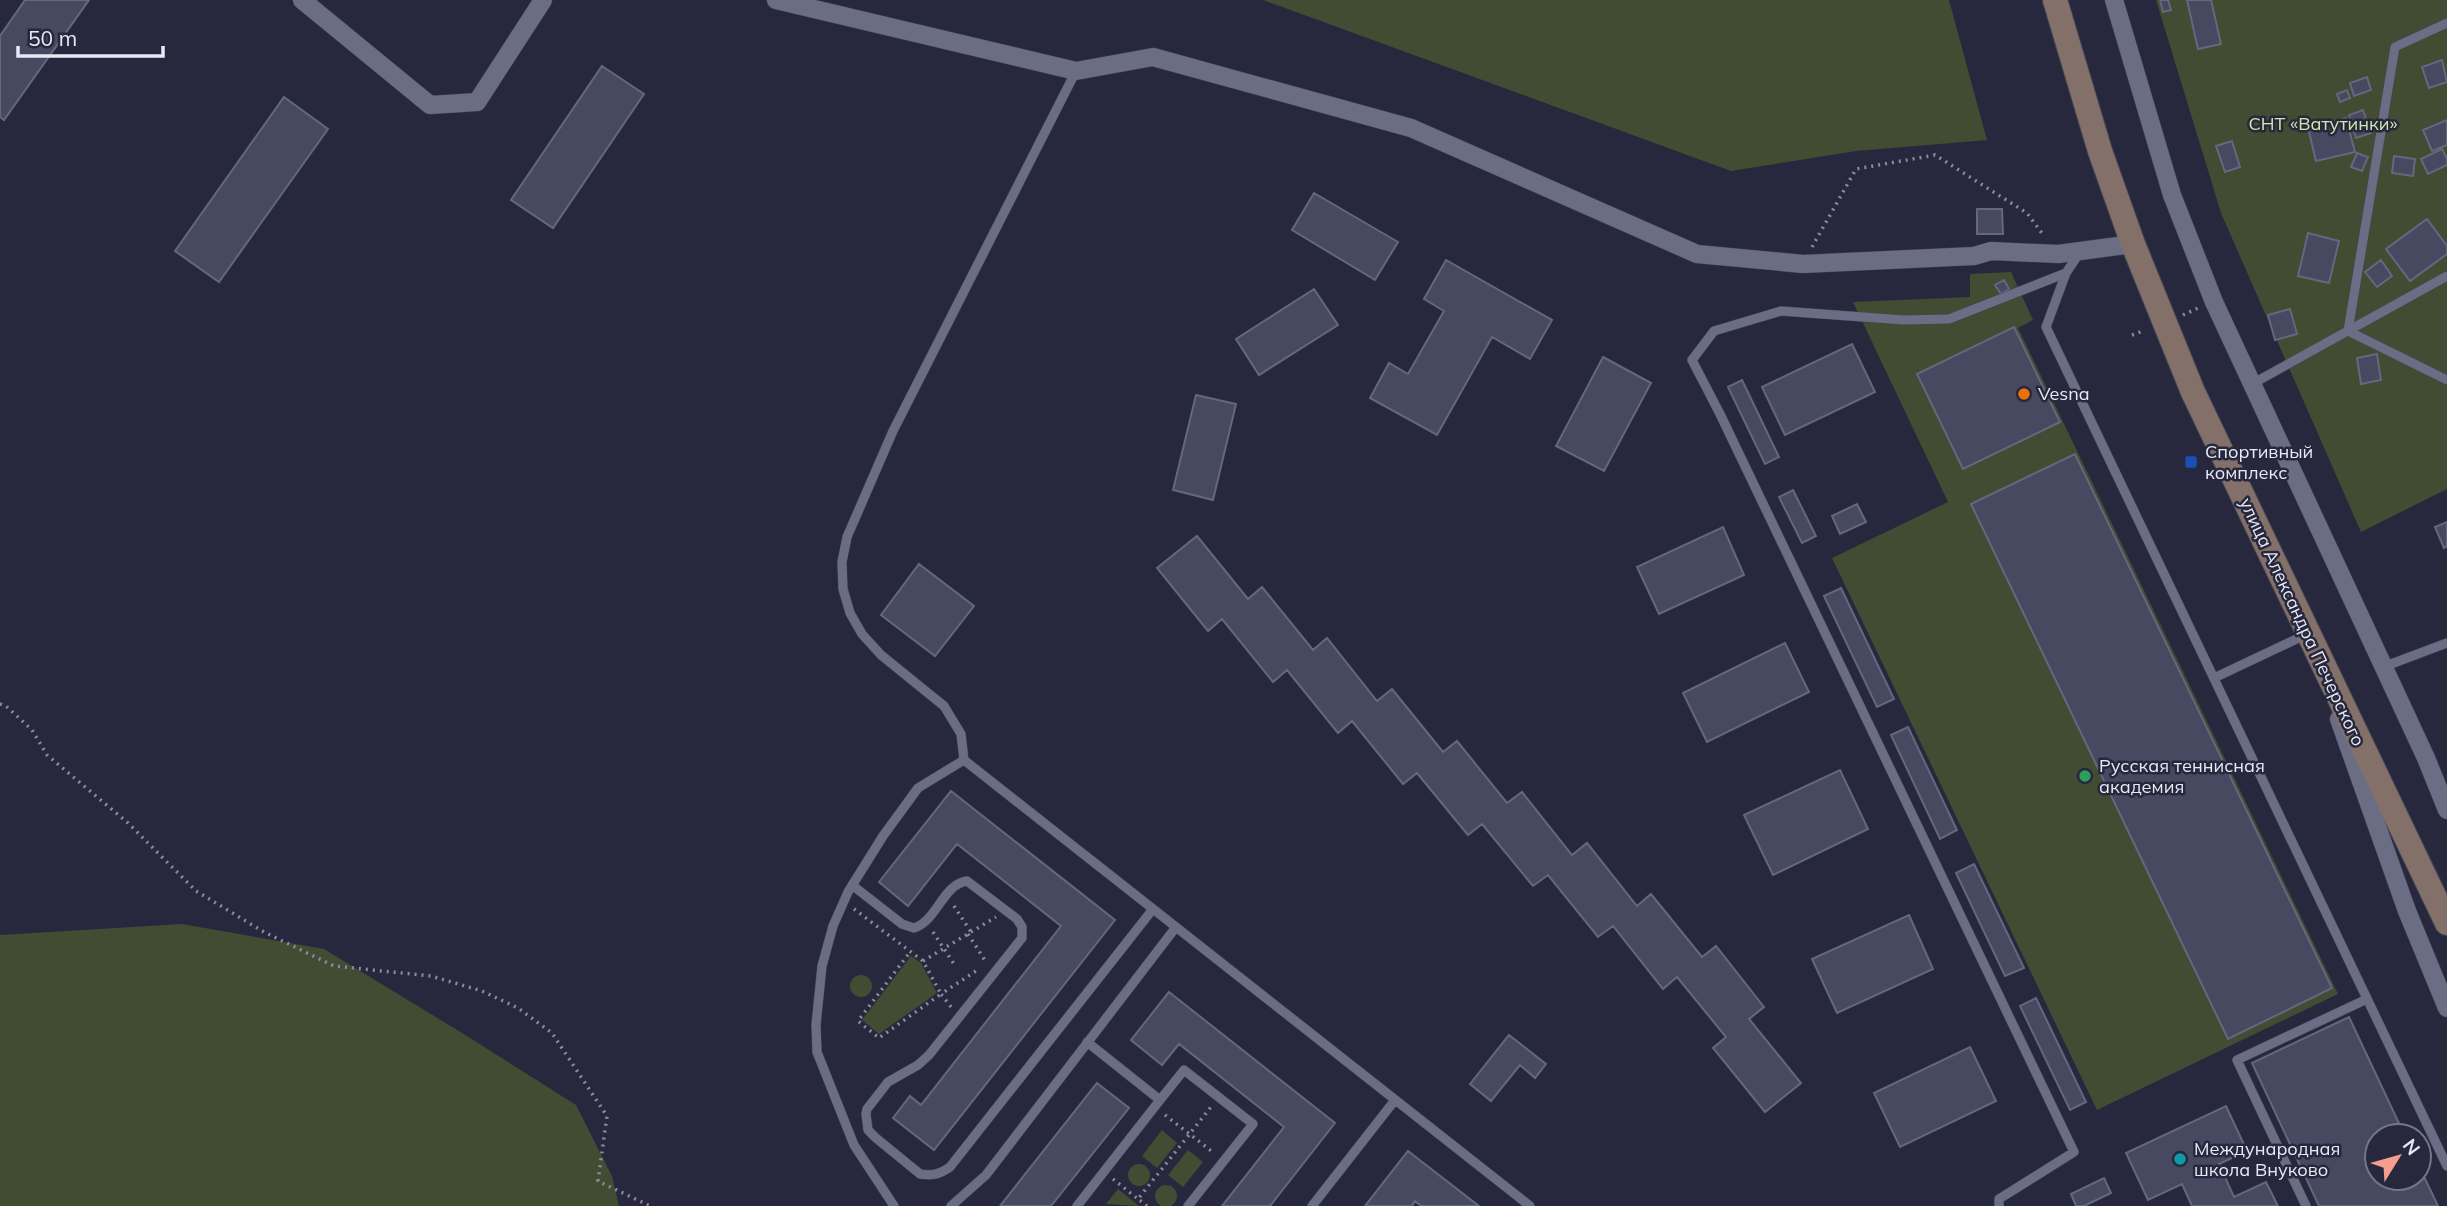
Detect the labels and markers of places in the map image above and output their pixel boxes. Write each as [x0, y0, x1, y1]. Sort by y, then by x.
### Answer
place label: Vesna [2038, 382, 2090, 405]
marker: Vesna [2016, 386, 2032, 402]
place label: Спортивный комплекс [2205, 440, 2313, 484]
marker: Спортивный комплекс [2183, 454, 2199, 470]
place label: Русская теннисная академия [2099, 754, 2265, 798]
marker: Русская теннисная академия [2077, 768, 2093, 784]
place label: Международная школа Внуково [2194, 1137, 2340, 1181]
marker: Международная школа Внуково [2172, 1151, 2188, 1167]

